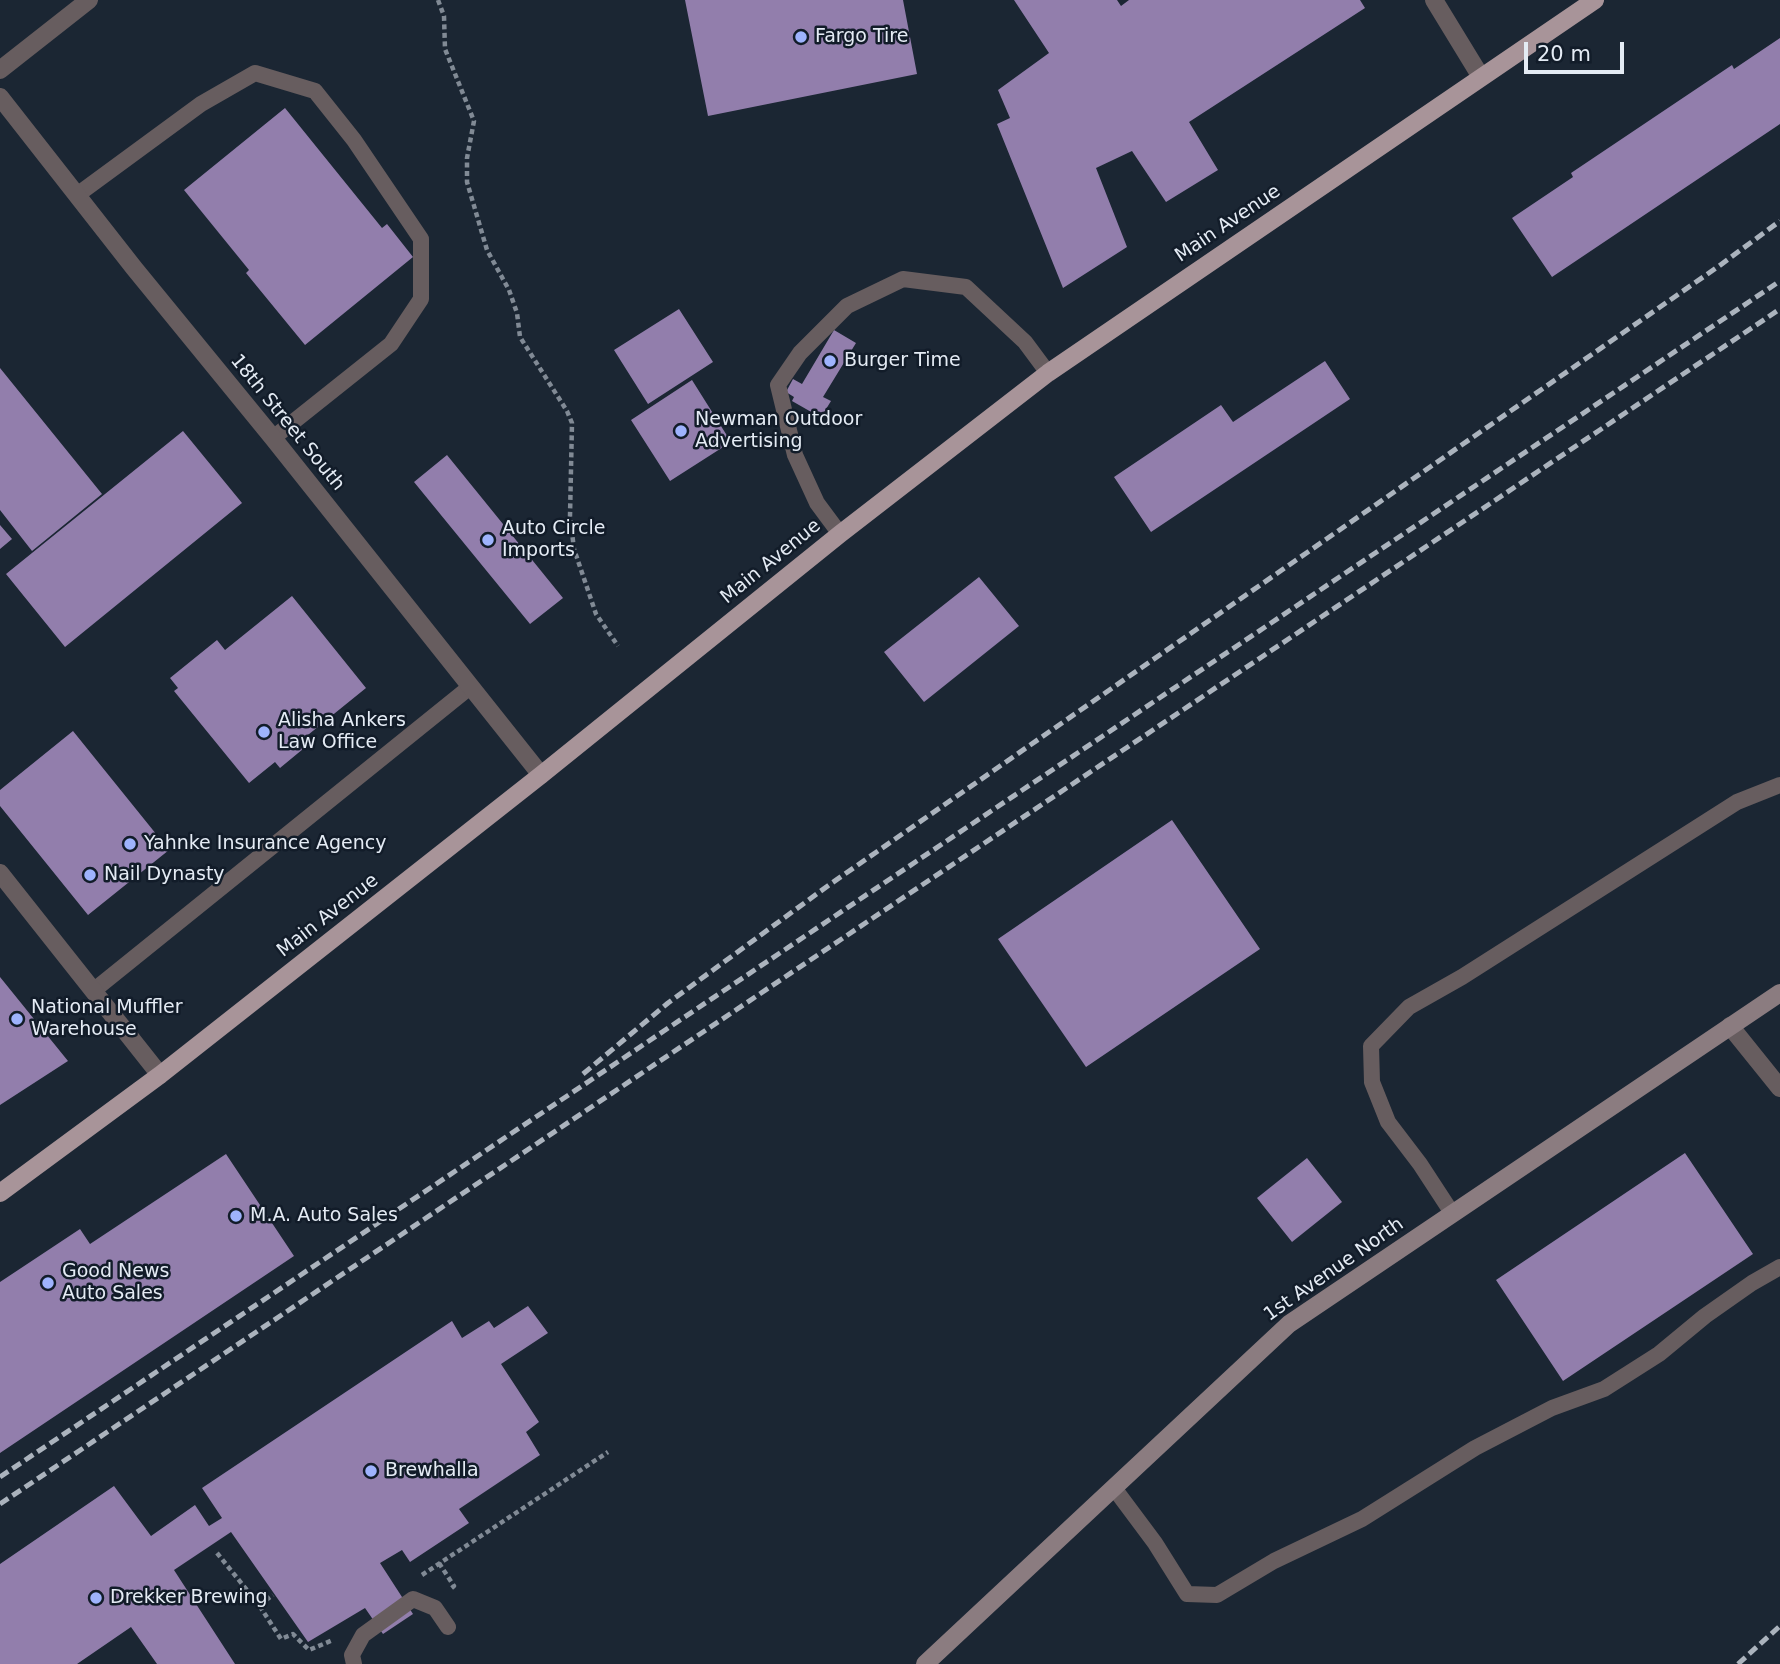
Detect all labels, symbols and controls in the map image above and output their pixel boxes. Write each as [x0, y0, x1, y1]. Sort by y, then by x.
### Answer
place label: Fargo Tire [815, 26, 908, 48]
scale bar [1528, 28, 1628, 72]
marker: Fargo Tire [793, 29, 809, 45]
text: 20 m [1537, 42, 1591, 66]
street label: Main Avenue [1171, 180, 1285, 268]
street label: 18th Street South [225, 350, 349, 496]
place label: Burger Time [844, 350, 961, 372]
marker: Burger Time [822, 353, 838, 369]
place label: Newman Outdoor Advertising [695, 409, 862, 453]
marker: Newman Outdoor Advertising [673, 423, 689, 439]
street label: Main Avenue [716, 515, 826, 609]
place label: Auto Circle Imports [502, 518, 606, 562]
marker: Auto Circle Imports [480, 532, 496, 548]
place label: Alisha Ankers Law Office [278, 710, 406, 754]
marker: Alisha Ankers Law Office [256, 724, 272, 740]
place label: Yahnke Insurance Agency [144, 833, 387, 855]
marker: Yahnke Insurance Agency [122, 836, 138, 852]
place label: Nail Dynasty [104, 864, 225, 886]
marker: Nail Dynasty [82, 867, 98, 883]
street label: Main Avenue [273, 869, 383, 963]
place label: National Muffler Warehouse [31, 997, 183, 1041]
marker: National Muffler Warehouse [9, 1011, 25, 1027]
place label: M.A. Auto Sales [250, 1205, 398, 1227]
marker: M.A. Auto Sales [228, 1208, 244, 1224]
street label: 1st Avenue North [1260, 1213, 1408, 1327]
place label: Good News Auto Sales [62, 1261, 169, 1305]
marker: Good News Auto Sales [40, 1275, 56, 1291]
place label: Brewhalla [385, 1460, 479, 1482]
marker: Brewhalla [363, 1463, 379, 1479]
place label: Drekker Brewing [110, 1587, 268, 1609]
marker: Drekker Brewing [88, 1590, 104, 1606]

